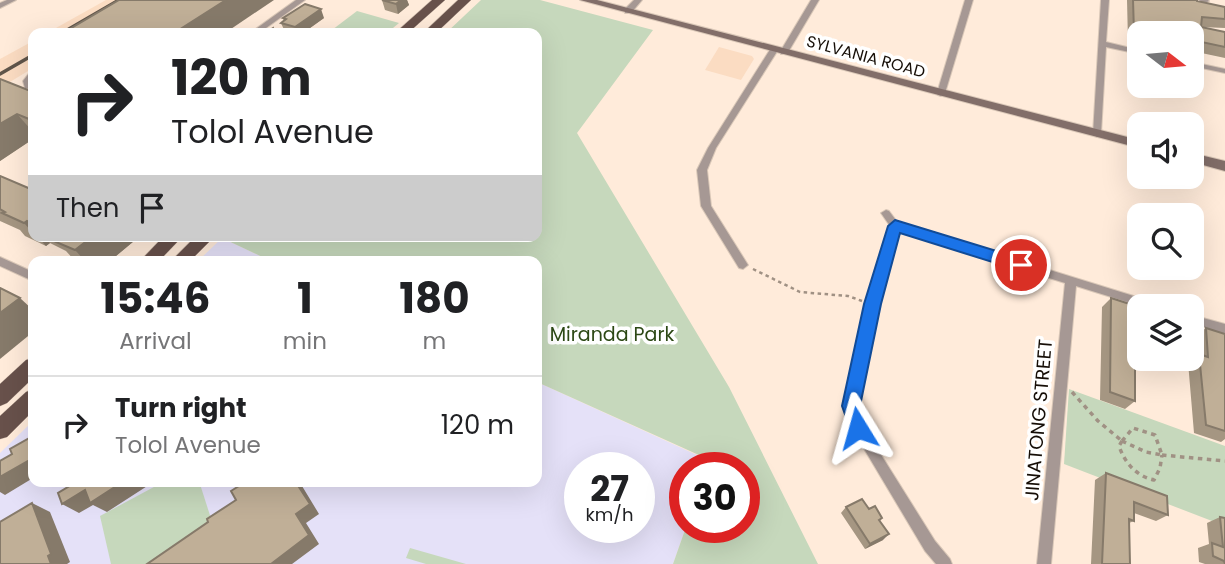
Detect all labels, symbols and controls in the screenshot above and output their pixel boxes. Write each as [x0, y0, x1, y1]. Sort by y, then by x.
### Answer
north arrow [1127, 21, 1204, 98]
map controls [1127, 21, 1204, 371]
street label: SYLVANIA ROAD [804, 30, 928, 83]
text: 120 m [171, 44, 312, 112]
icon: right [56, 56, 147, 147]
text: Tolol Avenue [171, 109, 374, 154]
button: sound [1127, 112, 1204, 189]
icon: arrive [133, 189, 171, 227]
text: Then [56, 190, 119, 226]
button: search [1127, 203, 1204, 280]
pin [991, 235, 1051, 295]
icon: arrive [1002, 246, 1040, 284]
text: 15:46 [100, 269, 211, 328]
text: 1 [297, 269, 313, 328]
text: 180 [399, 269, 470, 328]
button: layers [1127, 294, 1204, 371]
park label: Miranda Park [550, 321, 675, 348]
text: Arrival [119, 325, 192, 357]
text: min [283, 325, 327, 357]
text: m [423, 325, 446, 357]
street label: JINATONG STREET [1018, 338, 1059, 502]
text: Turn right [115, 390, 247, 426]
position arrow [821, 391, 895, 465]
icon: right [56, 406, 94, 444]
text: 120 m [441, 407, 514, 443]
text: Tolol Avenue [115, 429, 261, 461]
speed limit sign: 30 [669, 452, 760, 543]
text: 27 [590, 464, 629, 513]
text: km/h [586, 502, 633, 527]

